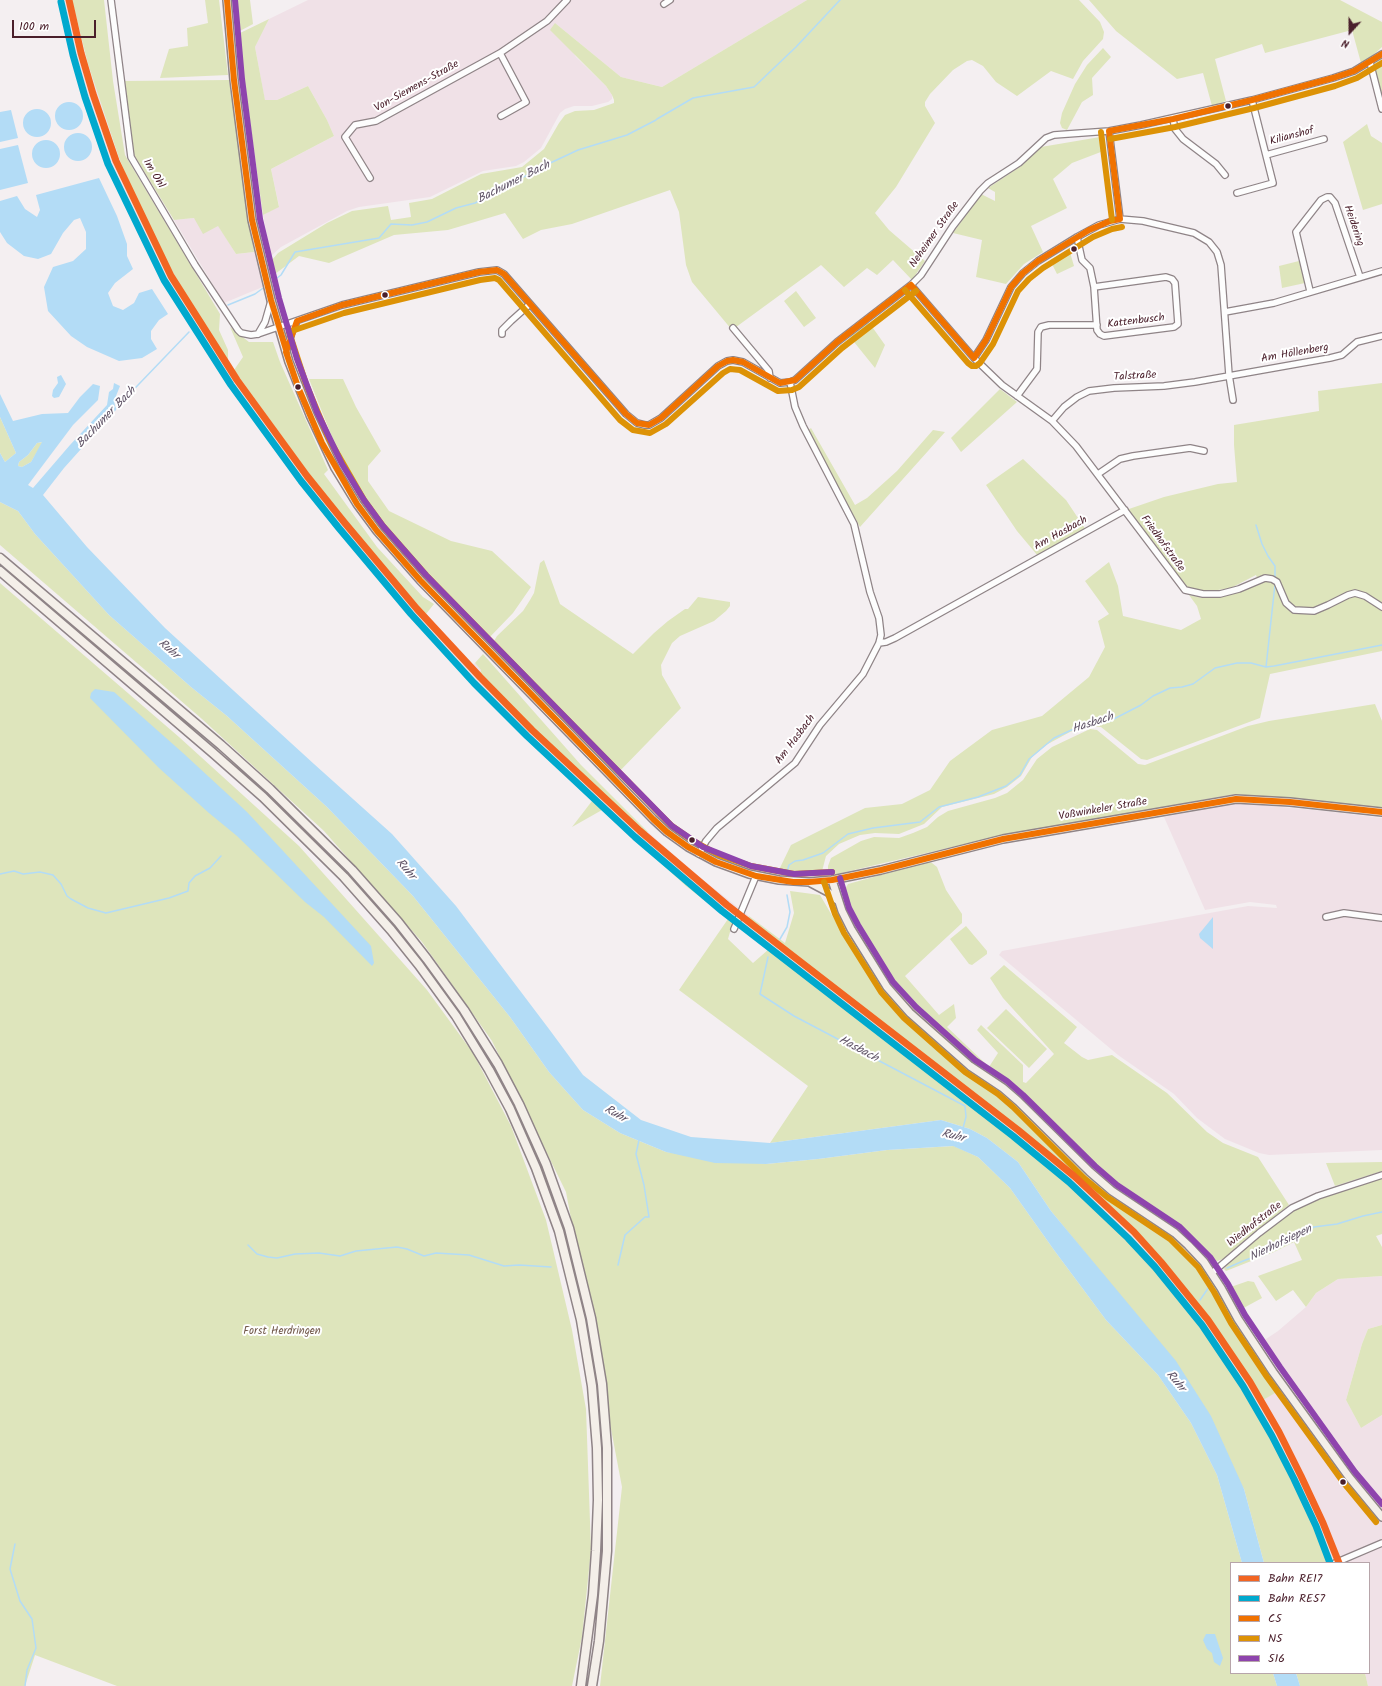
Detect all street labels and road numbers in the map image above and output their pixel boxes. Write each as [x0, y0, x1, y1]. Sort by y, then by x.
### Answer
street label: Von-Siemens-Straße [372, 58, 462, 116]
street label: Kilianshof [1268, 125, 1316, 149]
street label: Im Ohl [139, 157, 167, 191]
street label: Neheimer Straße [907, 199, 963, 271]
street label: Heidering [1340, 204, 1366, 248]
street label: Kattenbusch [1107, 312, 1165, 332]
street label: Am Höllenberg [1260, 342, 1330, 366]
street label: Talstraße [1113, 369, 1157, 385]
street label: Friedhofstraße [1137, 513, 1187, 575]
street label: Am Hasbach [1032, 514, 1090, 554]
street label: Am Hasbach [773, 713, 819, 767]
street label: Voßwinkeler Straße [1058, 796, 1148, 824]
street label: Wiedhofstraße [1225, 1200, 1285, 1250]

